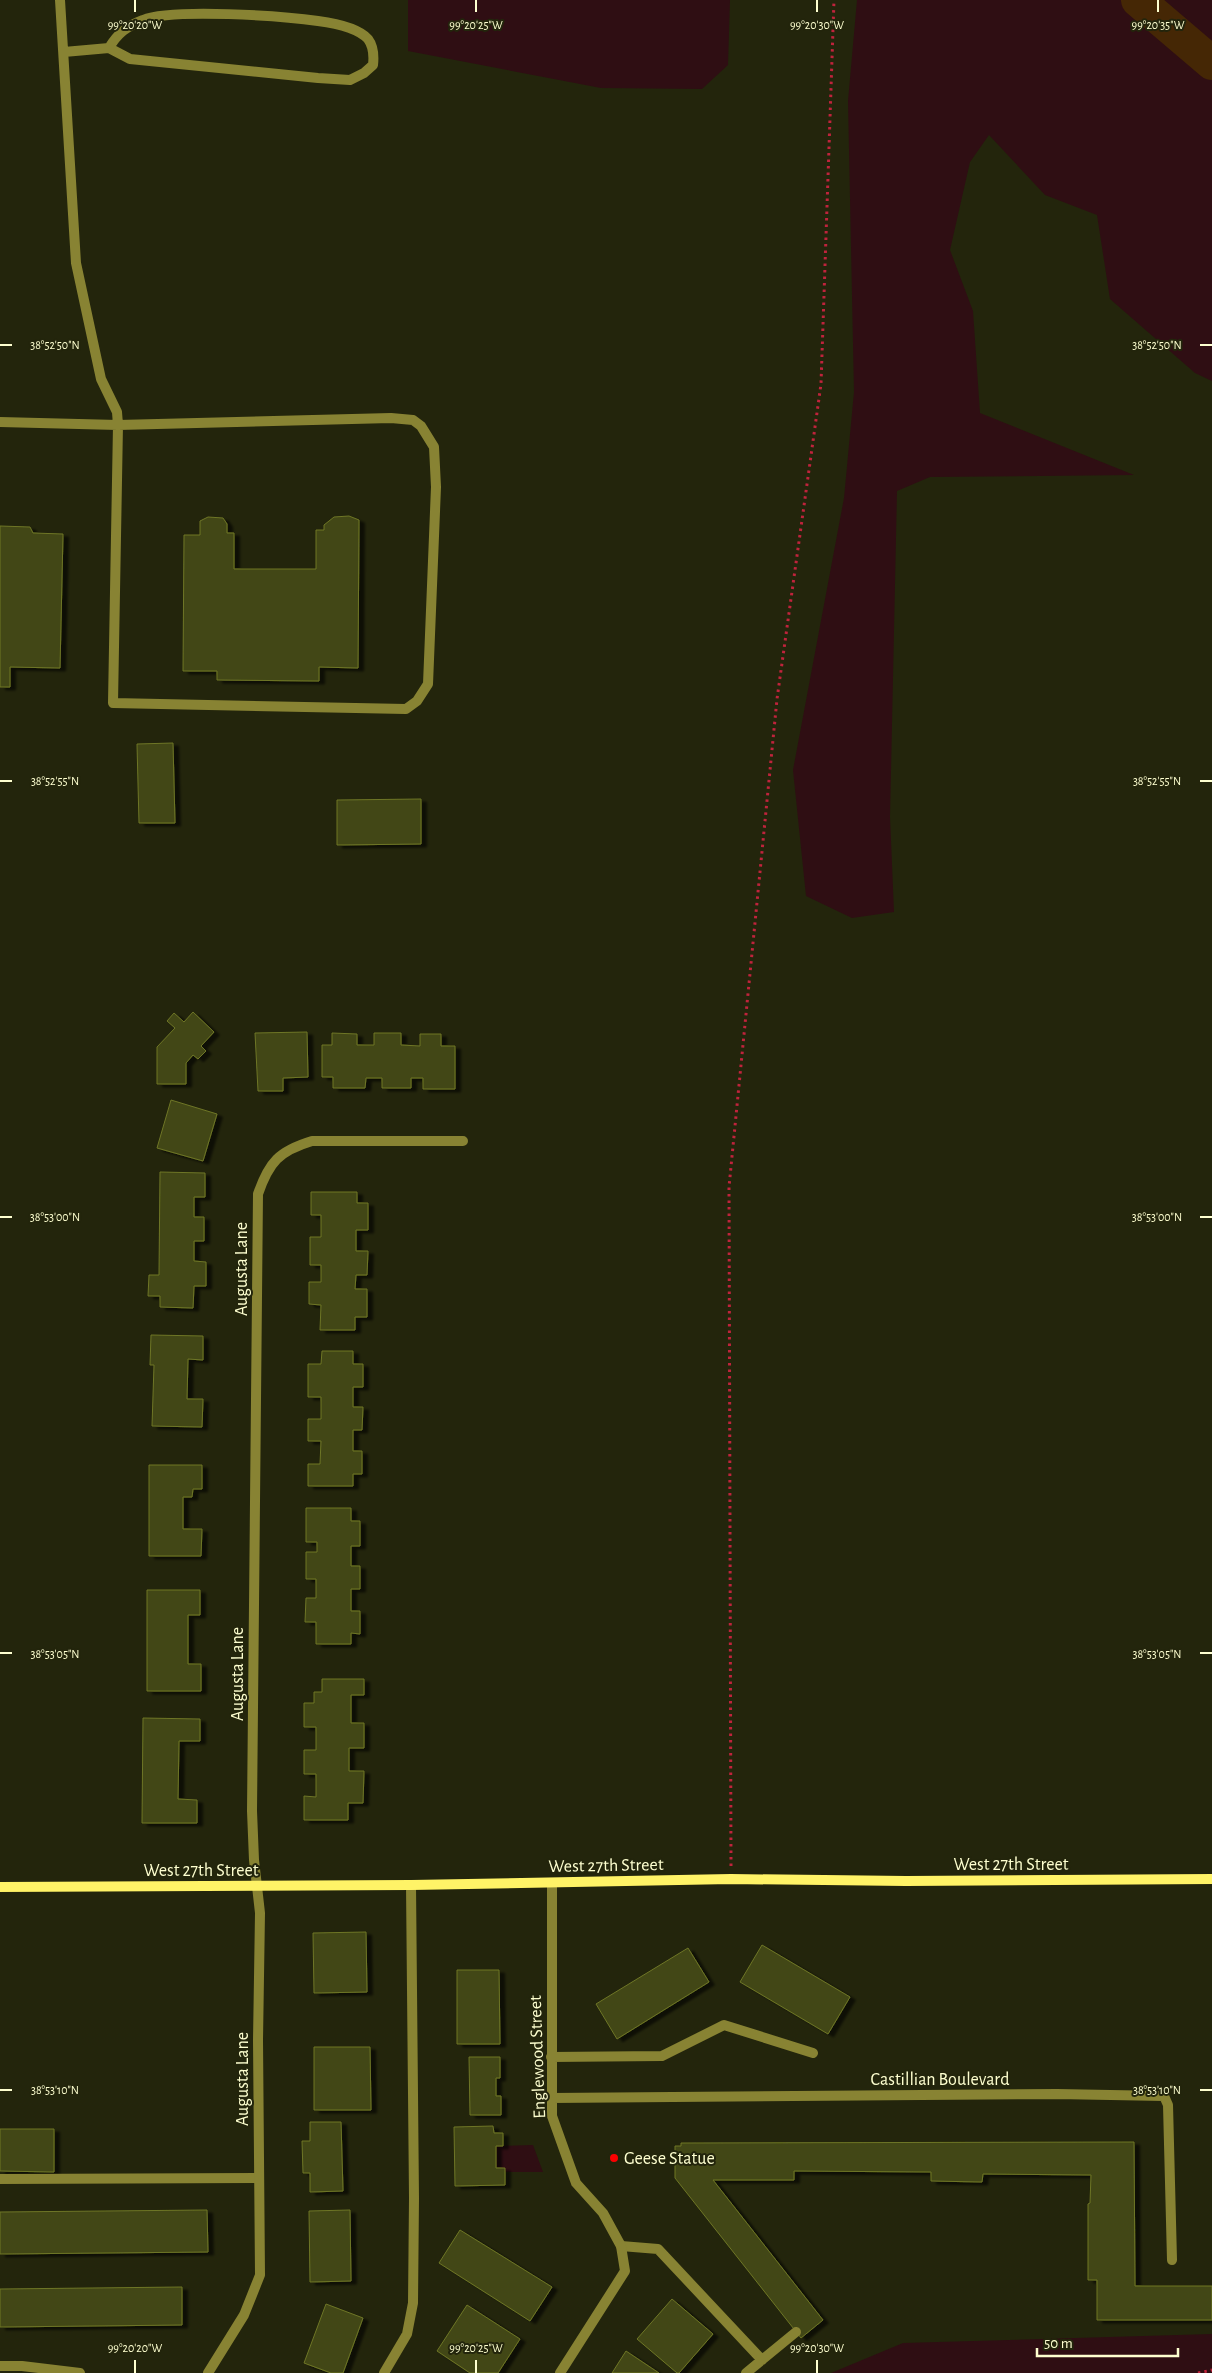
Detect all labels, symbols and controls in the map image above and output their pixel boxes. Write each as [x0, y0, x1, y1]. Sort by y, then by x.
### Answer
text: 99°20'20"W [108, 19, 163, 31]
text: 99°20'25"W [449, 19, 503, 31]
text: 99°20'30"W [790, 19, 844, 31]
text: 99°20'35"W [1132, 19, 1185, 31]
text: 38°52'50"N [30, 339, 80, 351]
text: 38°52'50"N [1132, 339, 1182, 351]
text: 38°52'55"N [31, 775, 79, 787]
text: 38°52'55"N [1133, 775, 1181, 787]
text: 38°53'00"N [30, 1211, 80, 1223]
text: 38°53'00"N [1132, 1211, 1182, 1223]
street label: Augusta Lane [233, 1222, 251, 1316]
street label: Augusta Lane [229, 1627, 247, 1721]
text: 38°53'05"N [30, 1648, 80, 1660]
text: 38°53'05"N [1132, 1648, 1182, 1660]
street label: West 27th Street [548, 1856, 664, 1876]
street label: West 27th Street [953, 1856, 1069, 1874]
street label: West 27th Street [143, 1862, 259, 1880]
street label: Englewood Street [527, 1995, 549, 2119]
street label: Augusta Lane [234, 2032, 252, 2126]
street label: Castillian Boulevard [871, 2071, 1009, 2089]
text: 38°53'10"N [31, 2084, 79, 2096]
text: 38°53'10"N [1133, 2084, 1181, 2096]
place label: Geese Statue [624, 2150, 715, 2168]
marker: Geese Statue [608, 2152, 620, 2164]
scale bar [1037, 2326, 1178, 2358]
text: 50 m [1044, 2336, 1073, 2351]
text: 99°20'20"W [108, 2342, 163, 2354]
text: 99°20'25"W [449, 2342, 503, 2354]
text: 99°20'30"W [790, 2342, 844, 2354]

